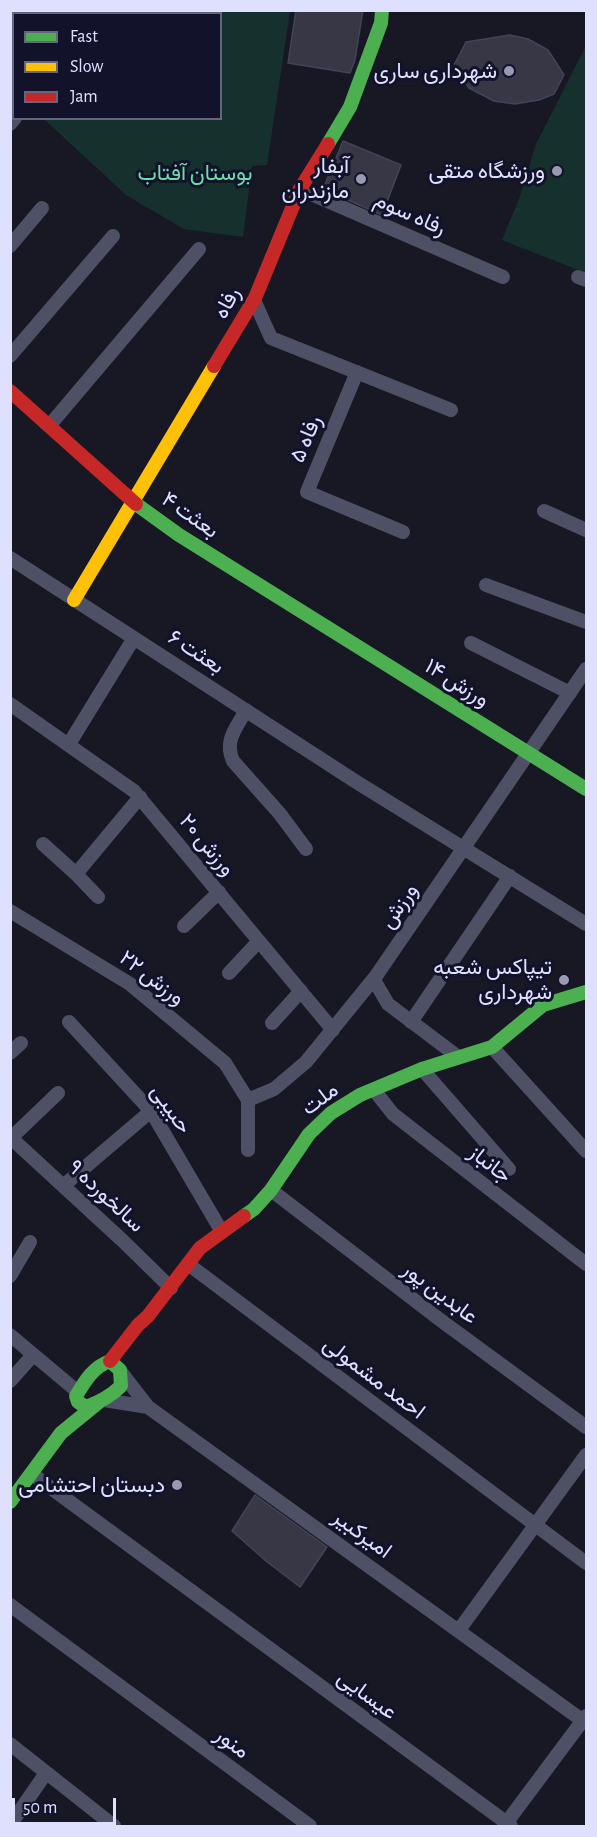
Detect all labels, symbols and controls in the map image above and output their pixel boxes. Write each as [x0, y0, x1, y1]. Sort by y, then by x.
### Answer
legend [12, 12, 222, 120]
text: Fast [70, 28, 98, 46]
text: Slow [70, 58, 103, 76]
place label: شهرداری ساری [373, 58, 497, 84]
marker: شهرداری ساری [502, 64, 516, 78]
text: Jam [70, 88, 98, 106]
place label: آبفار مازندران [281, 153, 349, 204]
place label: ورزشگاه متقی [429, 158, 545, 184]
park label: بوستان آفتاب [138, 160, 252, 186]
marker: ورزشگاه متقی [550, 164, 564, 178]
marker: آبفار مازندران [354, 172, 368, 186]
street label: رفاه سوم [370, 186, 450, 242]
street label: رفاه [208, 283, 246, 323]
street label: رفاه ۵ [284, 411, 328, 467]
street label: بعثت ۴ [156, 486, 224, 544]
street label: بعثت ۶ [163, 624, 229, 680]
street label: ورزش ۱۴ [420, 653, 494, 713]
street label: ورزش ۲۰ [173, 808, 241, 882]
street label: ورزش [374, 878, 424, 934]
street label: ورزش ۲۲ [114, 945, 190, 1011]
place label: تیپاکس شعبه شهرداری [433, 954, 552, 1005]
marker: تیپاکس شعبه شهرداری [557, 973, 571, 987]
street label: ملت [296, 1077, 344, 1121]
street label: حبیبی [145, 1079, 197, 1139]
street label: جانباز [463, 1139, 517, 1189]
street label: سالخورده ۹ [62, 1154, 150, 1238]
street label: عابدین پور [397, 1256, 483, 1330]
street label: احمد مشمولی [318, 1331, 430, 1425]
place label: دبستان احتشامی [18, 1472, 165, 1498]
marker: دبستان احتشامی [170, 1478, 184, 1492]
street label: امیرکبیر [327, 1504, 397, 1564]
street label: عیسایی [332, 1664, 402, 1726]
street label: منور [209, 1721, 255, 1765]
scale bar [15, 1786, 118, 1824]
text: 50 m [23, 1799, 57, 1817]

